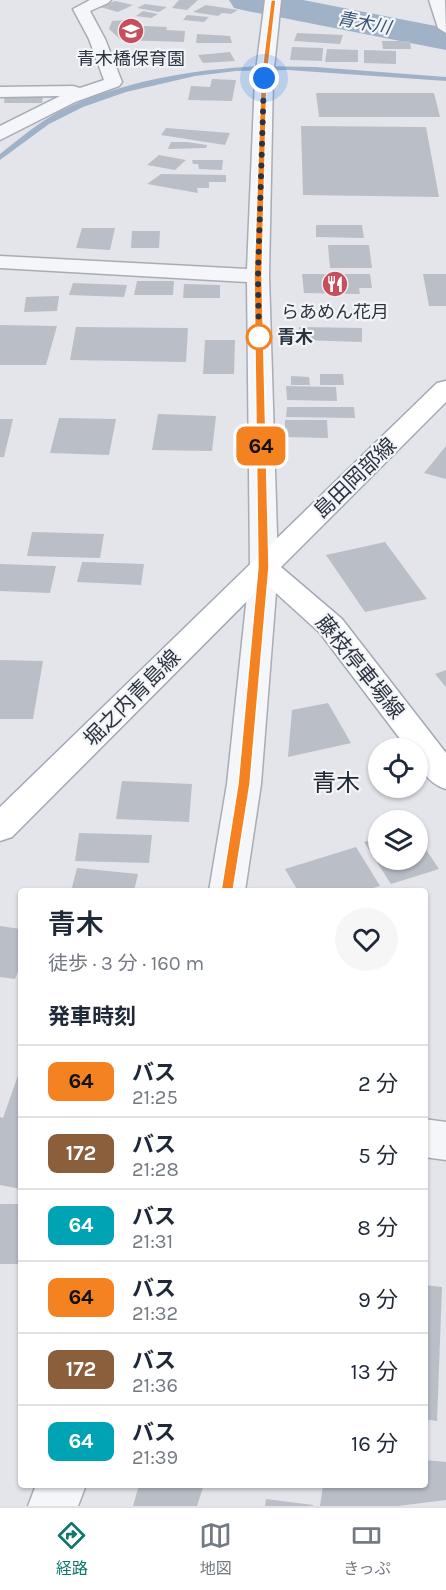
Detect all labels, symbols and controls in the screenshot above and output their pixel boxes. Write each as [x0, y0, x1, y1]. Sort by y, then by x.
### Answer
water label: 青木川 [335, 7, 395, 39]
school or university icon: 青木橋保育園 [116, 16, 146, 46]
place label: 青木橋保育園 [77, 48, 185, 70]
your location [249, 63, 279, 93]
restaurant icon: らあめん花月 [320, 269, 350, 299]
place label: らあめん花月 [281, 301, 389, 323]
marker: 青木 [246, 324, 272, 350]
place label: 青木 [277, 326, 313, 348]
line badge: 64 [234, 426, 288, 466]
street label: 島田岡部線 [309, 433, 401, 523]
text: 64 [248, 434, 274, 458]
street label: 藤枝停車場線 [311, 610, 409, 724]
street label: 堀之内青島線 [79, 645, 185, 751]
map controls [368, 738, 428, 870]
button: locate [368, 738, 428, 798]
district label: 青木 [312, 769, 360, 797]
button: layers [368, 810, 428, 870]
text: 青木 [48, 908, 104, 941]
button: heart [335, 908, 398, 971]
text: 徒歩 · 3 分 · 160 m [48, 952, 204, 975]
text: 発車時刻 [48, 1004, 136, 1030]
text: バス [132, 1060, 176, 1086]
text: 64 [68, 1069, 94, 1093]
text: 2 分 [358, 1071, 398, 1097]
text: 21:25 [132, 1086, 178, 1109]
text: バス [132, 1132, 176, 1158]
text: 172 [66, 1141, 96, 1165]
text: 5 分 [358, 1143, 398, 1169]
text: 21:28 [132, 1158, 179, 1181]
text: バス [132, 1204, 176, 1230]
text: 64 [68, 1213, 94, 1237]
text: 8 分 [357, 1215, 398, 1241]
text: 21:31 [132, 1230, 173, 1253]
text: バス [132, 1276, 176, 1302]
text: 64 [68, 1285, 94, 1309]
text: 9 分 [358, 1287, 398, 1313]
text: 21:32 [132, 1302, 178, 1325]
text: バス [132, 1348, 176, 1374]
text: 172 [66, 1357, 96, 1381]
text: 13 分 [351, 1359, 398, 1385]
text: 21:36 [132, 1374, 178, 1397]
text: バス [132, 1420, 176, 1446]
text: 64 [68, 1429, 94, 1453]
text: 16 分 [351, 1431, 398, 1457]
text: 21:39 [132, 1446, 178, 1469]
tab: 経路 [55, 1519, 88, 1579]
tab: 地図 [199, 1519, 232, 1579]
tab: きっぷ [343, 1519, 391, 1579]

